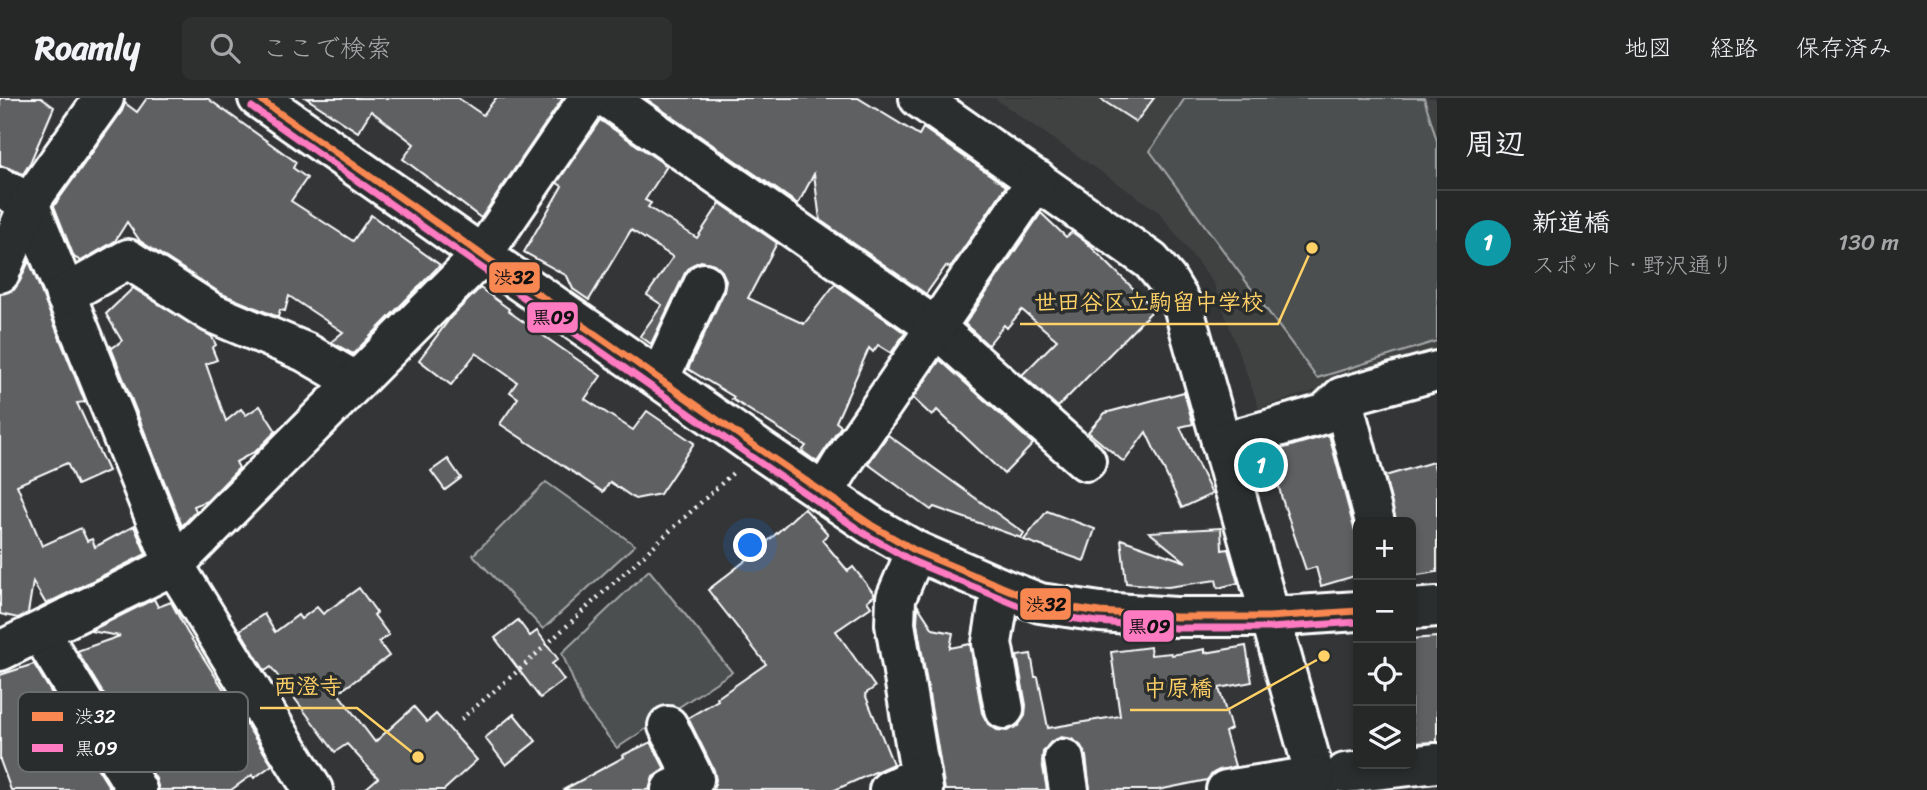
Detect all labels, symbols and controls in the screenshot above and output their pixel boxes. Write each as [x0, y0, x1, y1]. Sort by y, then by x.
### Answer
search box [182, 17, 672, 80]
text: Roamly [35, 19, 140, 77]
text: ここで検索 [262, 25, 392, 71]
text: 地図 [1624, 27, 1672, 69]
text: 経路 [1710, 27, 1758, 69]
text: 保存済み [1796, 27, 1892, 69]
icon: search [206, 29, 244, 67]
text: 周辺 [1465, 117, 1525, 171]
text: 新道橋 [1532, 199, 1610, 245]
text: 1 [1483, 222, 1493, 263]
text: 130 m [1838, 222, 1899, 263]
text: スポット · 野沢通り [1532, 245, 1734, 286]
line badge: 渋32 [488, 261, 541, 294]
text: 渋32 [494, 261, 534, 294]
callout: 世田谷区立駒留中学校 [1020, 280, 1278, 324]
text: 世田谷区立駒留中学校 [1034, 282, 1264, 323]
line badge: 黒09 [526, 301, 579, 334]
text: 黒09 [532, 301, 575, 334]
pin: 1 [1238, 439, 1284, 491]
map controls [1353, 517, 1416, 769]
button: + [1353, 517, 1416, 580]
your location [733, 528, 767, 562]
button: − [1353, 580, 1416, 643]
line badge: 渋32 [1019, 587, 1072, 621]
text: 渋32 [1026, 588, 1066, 621]
line badge: 黒09 [1122, 609, 1175, 643]
text: 黒09 [1128, 610, 1171, 643]
button: locate [1353, 643, 1416, 706]
callout: 西澄寺 [260, 664, 357, 708]
text: 西澄寺 [274, 666, 343, 707]
callout: 中原橋 [1130, 666, 1227, 710]
text: 中原橋 [1144, 668, 1213, 709]
legend [18, 692, 248, 772]
text: 渋32 [75, 700, 115, 733]
button: layers [1353, 706, 1416, 769]
text: 黒09 [75, 732, 118, 765]

